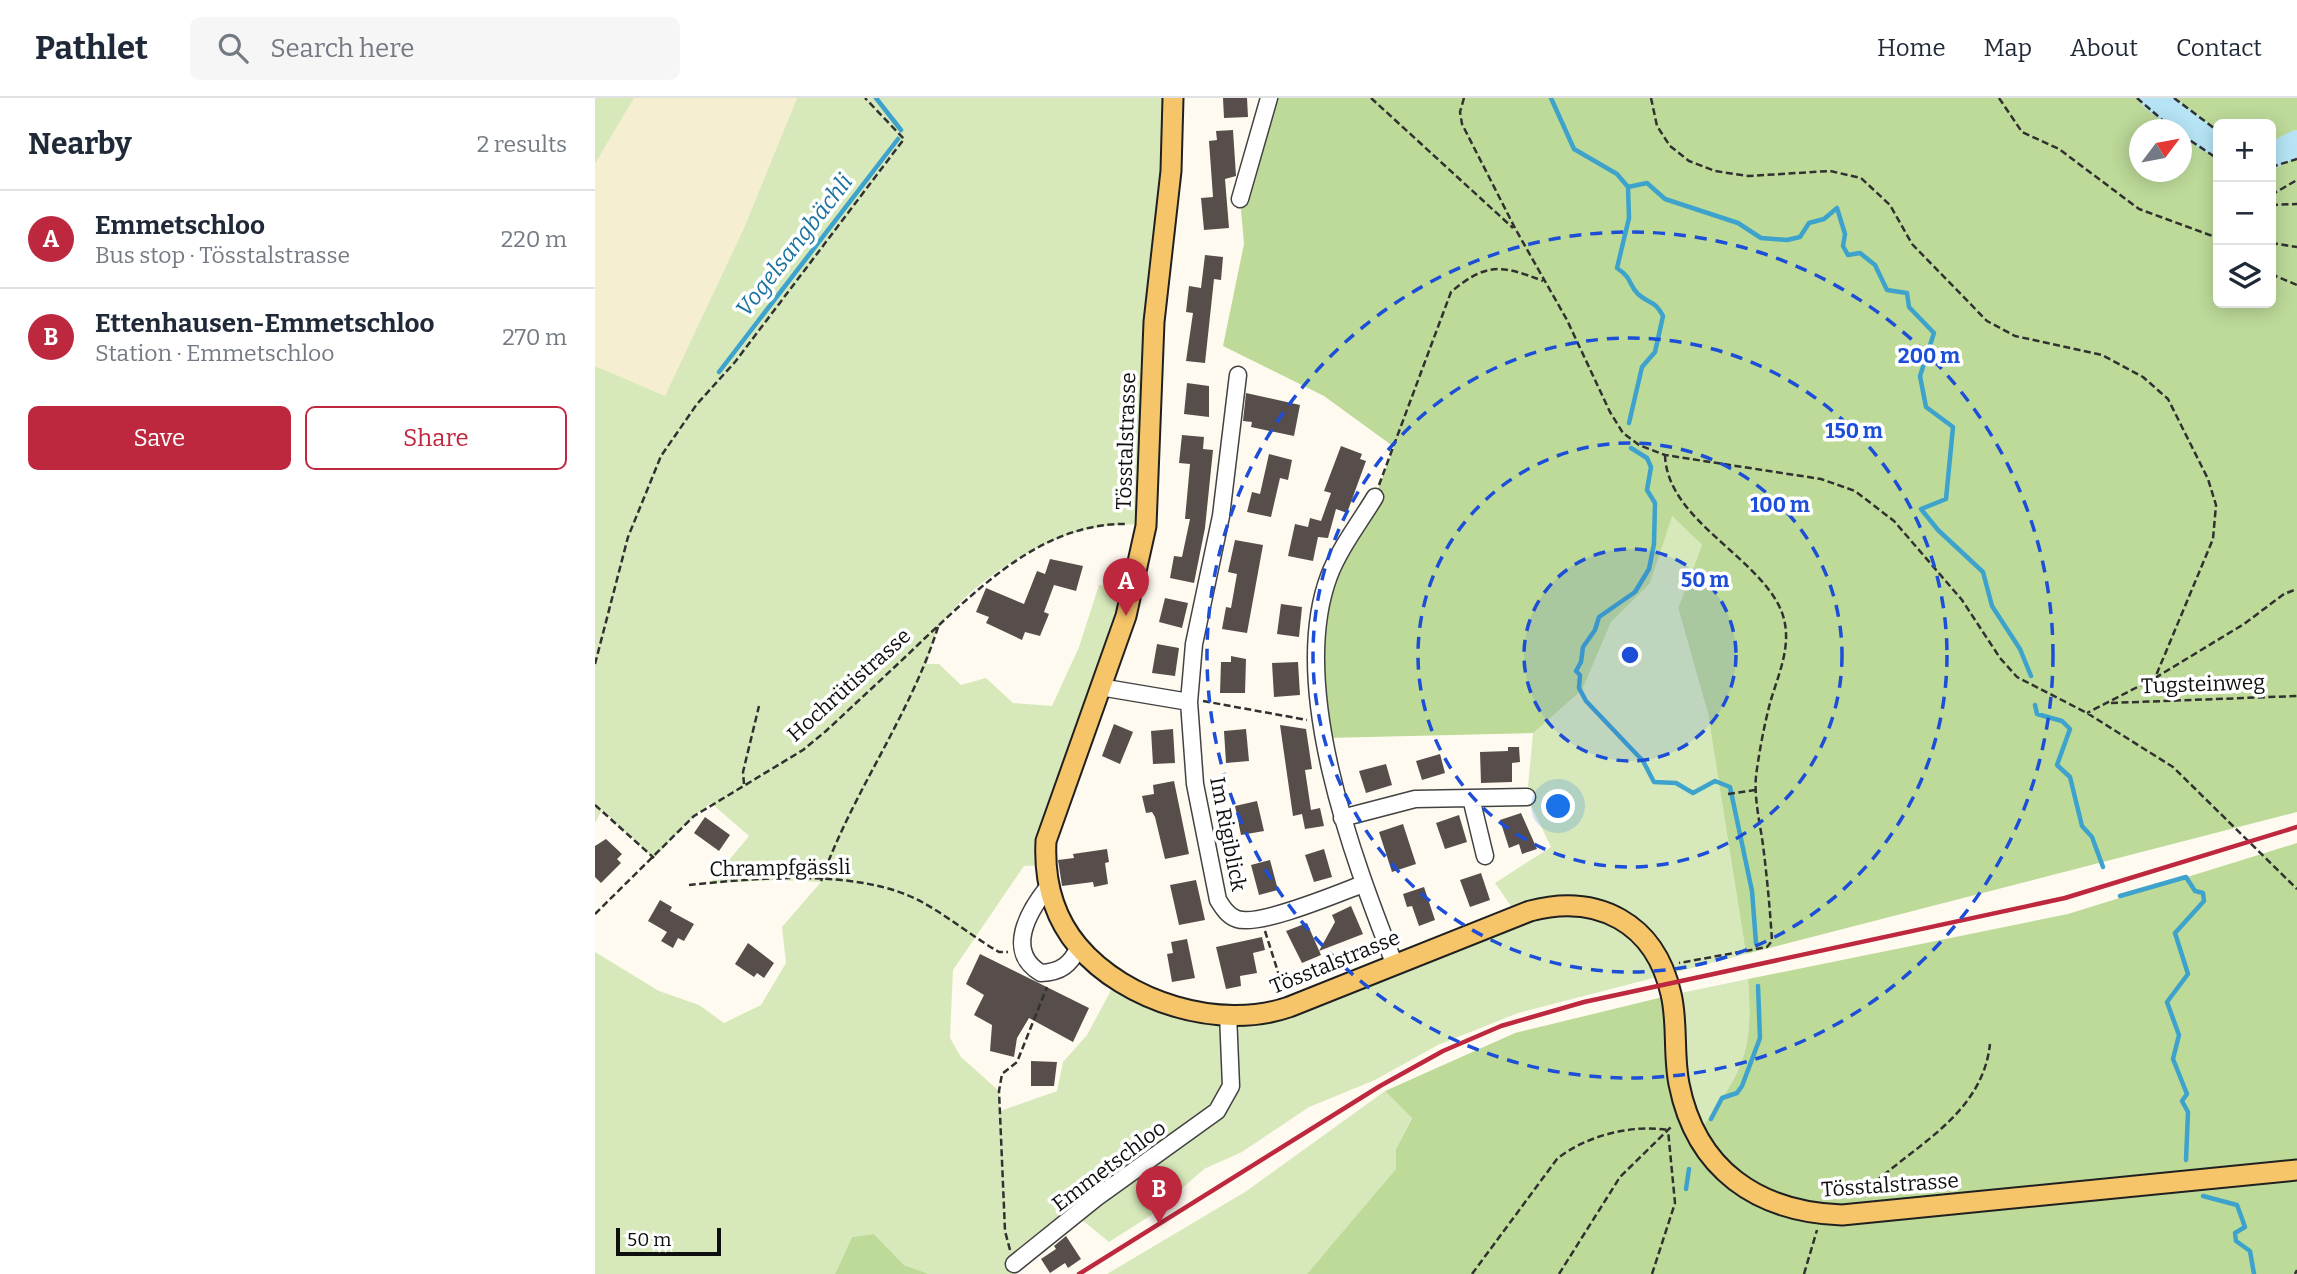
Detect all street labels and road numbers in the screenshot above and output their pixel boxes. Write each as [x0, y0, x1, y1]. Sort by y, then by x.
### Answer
street label: Tösstalstrasse [1111, 372, 1141, 510]
street label: Hochrütistrasse [782, 623, 916, 747]
street label: Tugsteinweg [2141, 669, 2266, 699]
street label: Im Rigiblick [1204, 775, 1252, 893]
street label: Chrampfgässli [709, 854, 851, 882]
street label: Tösstalstrasse [1266, 924, 1404, 1000]
street label: Emmetschloo [1047, 1115, 1171, 1217]
street label: Tösstalstrasse [1820, 1167, 1960, 1203]

